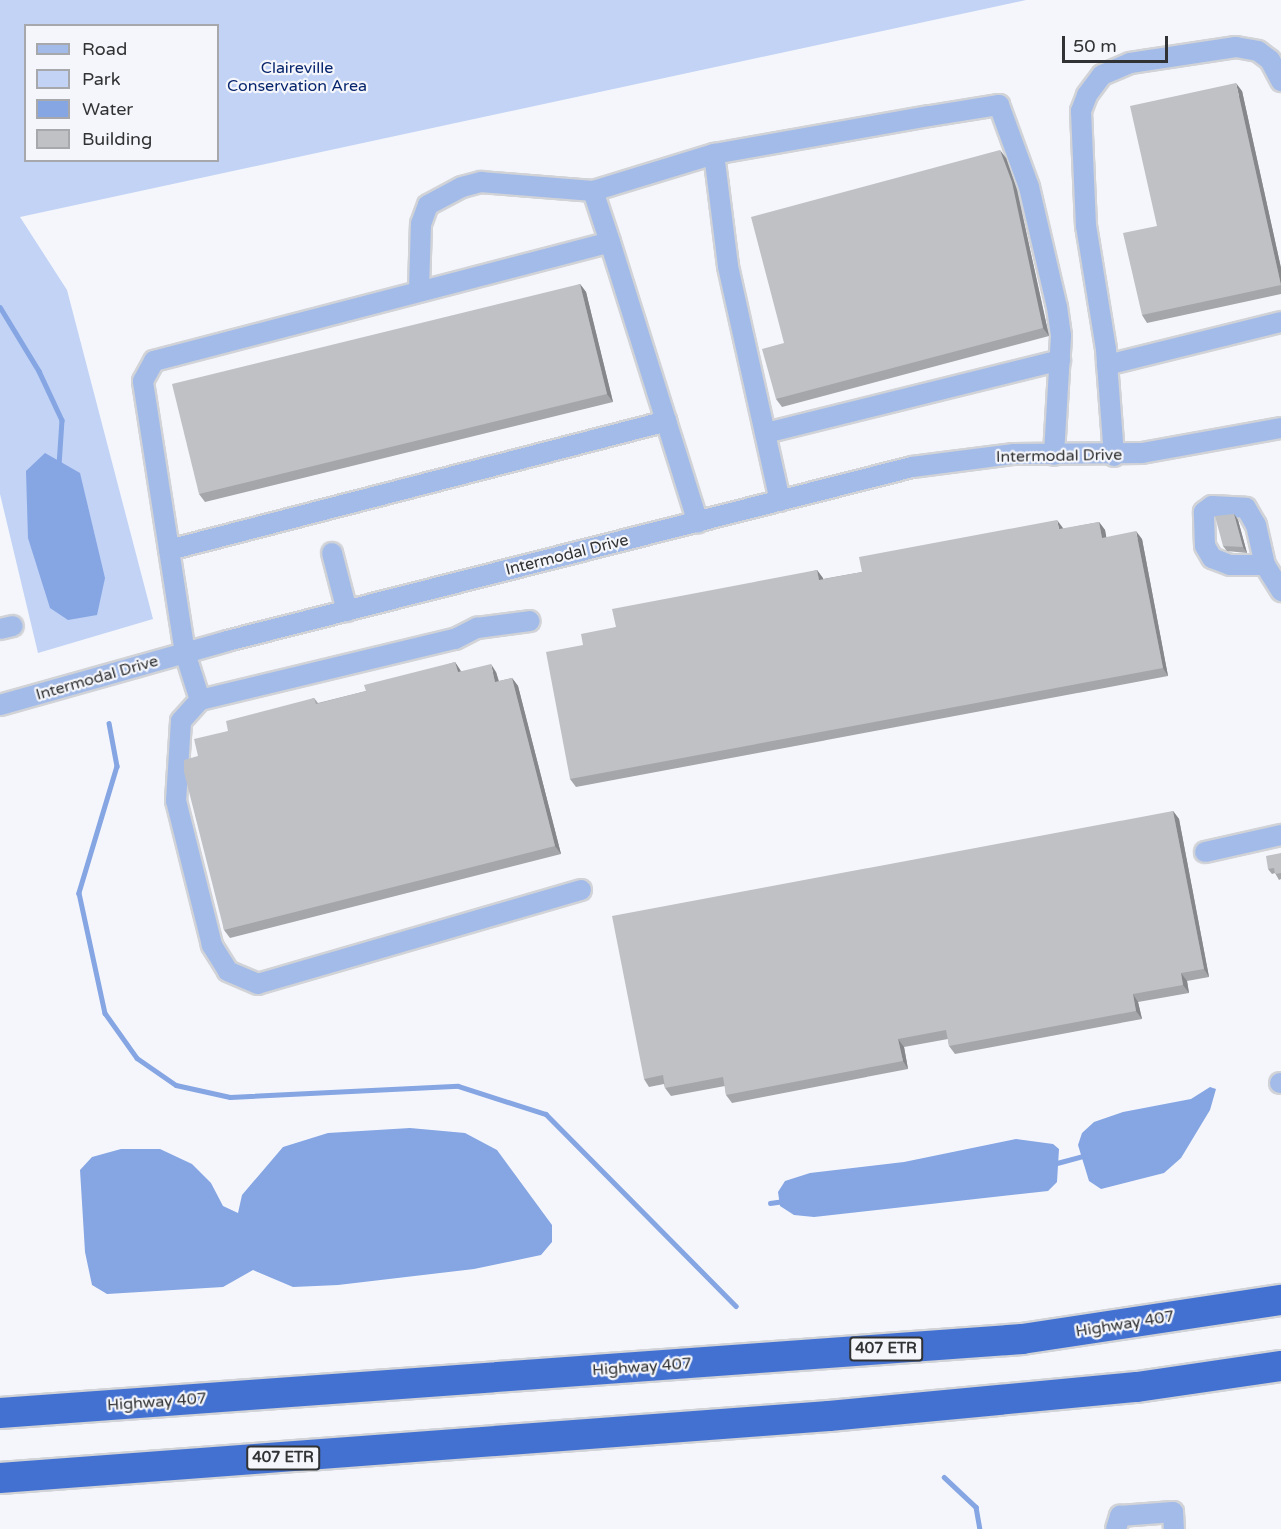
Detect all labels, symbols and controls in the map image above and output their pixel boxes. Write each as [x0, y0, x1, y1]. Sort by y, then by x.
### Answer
legend [24, 24, 219, 162]
scale bar [1065, 24, 1172, 62]
text: 50 m [1073, 35, 1117, 57]
text: Road [82, 38, 127, 60]
park label: Claireville Conservation Area [227, 58, 367, 96]
text: Park [82, 68, 120, 90]
text: Water [82, 98, 133, 120]
text: Building [82, 128, 152, 150]
street label: Intermodal Drive [996, 445, 1122, 467]
street label: Intermodal Drive [503, 530, 631, 580]
street label: Intermodal Drive [34, 651, 160, 705]
street label: Highway 407 [1074, 1307, 1176, 1341]
road number: 407 ETR [848, 1337, 924, 1361]
street label: Highway 407 [591, 1354, 693, 1380]
street label: Highway 407 [106, 1389, 208, 1415]
road number: 407 ETR [246, 1446, 320, 1470]

